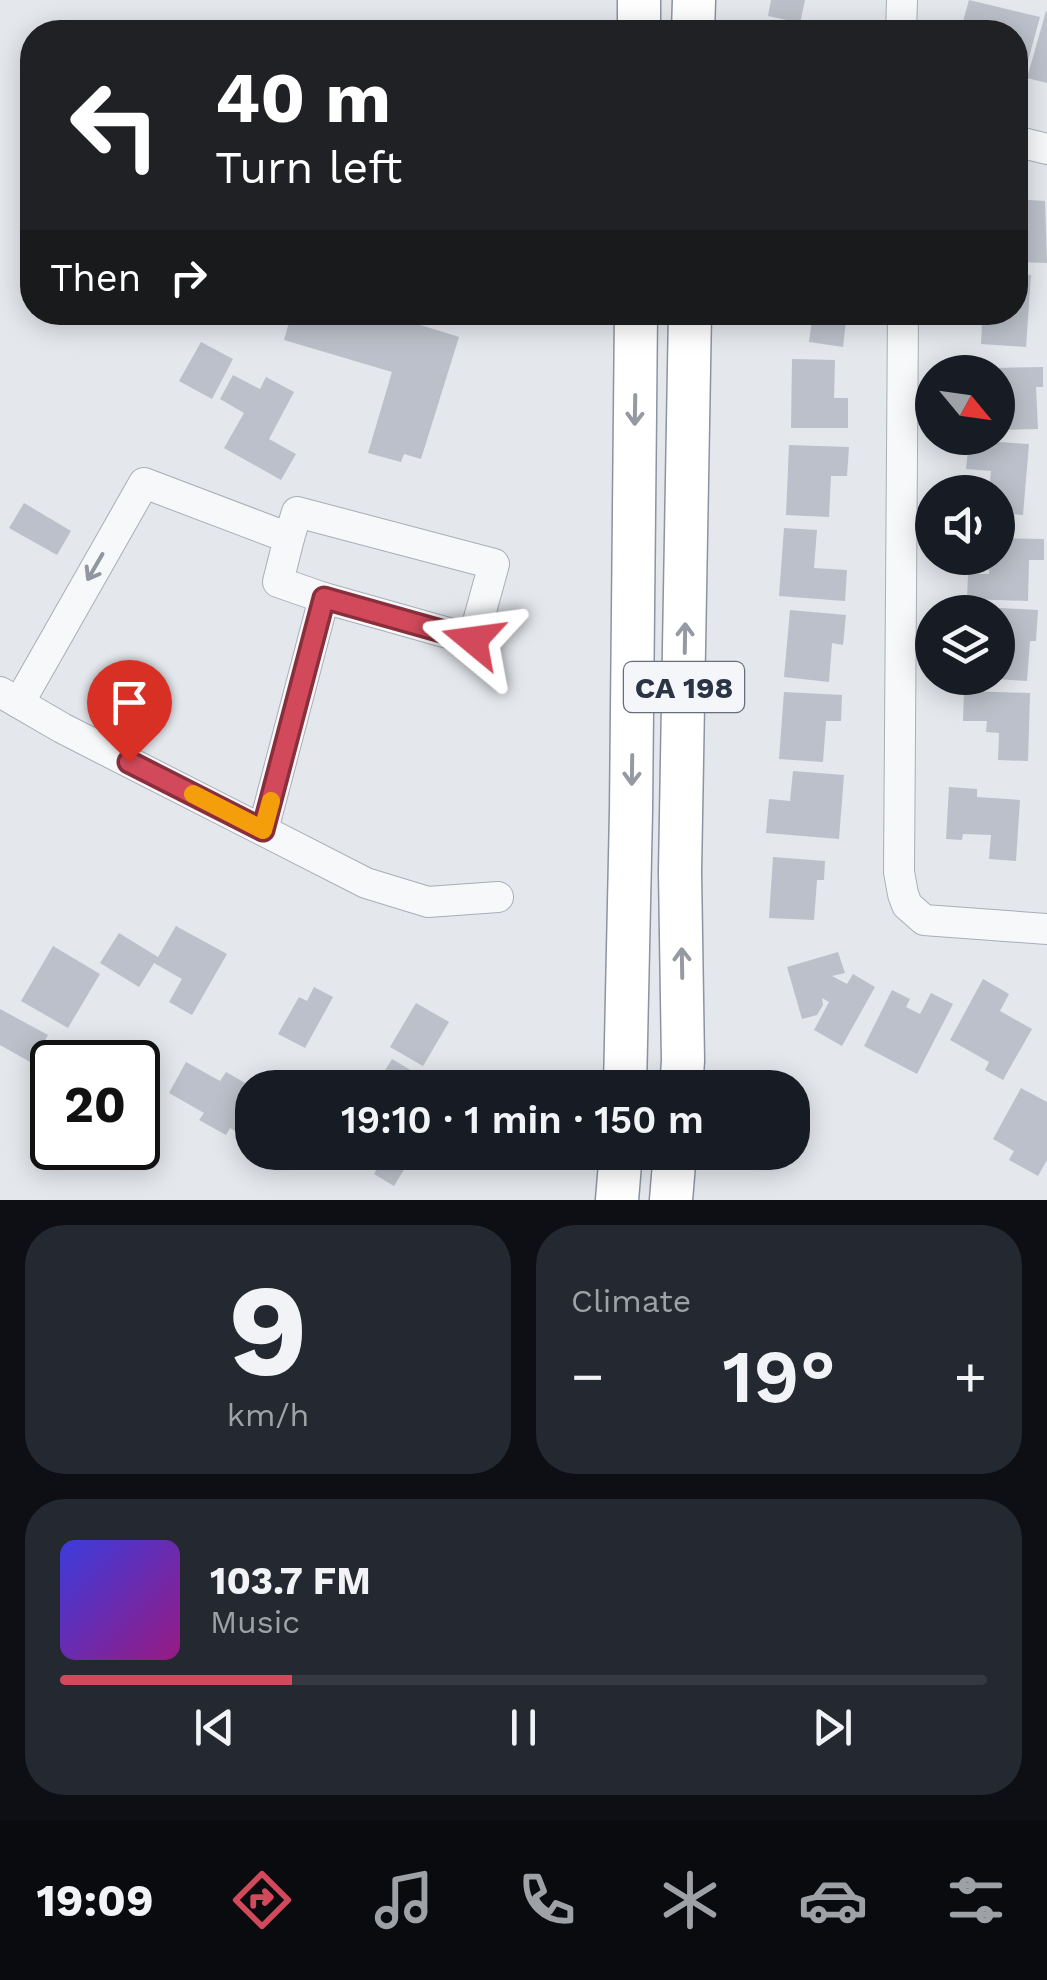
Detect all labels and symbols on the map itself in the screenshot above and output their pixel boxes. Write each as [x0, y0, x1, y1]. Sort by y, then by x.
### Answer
north arrow [915, 355, 1015, 455]
one-way arrow [626, 393, 645, 425]
one-way arrow [85, 552, 105, 581]
position arrow [421, 588, 525, 692]
one-way arrow [676, 623, 694, 656]
pin [87, 660, 172, 763]
road number: CA 198 [624, 662, 744, 712]
one-way arrow [622, 752, 642, 785]
one-way arrow [672, 948, 692, 980]
speed limit sign: 20 [30, 1040, 160, 1170]

